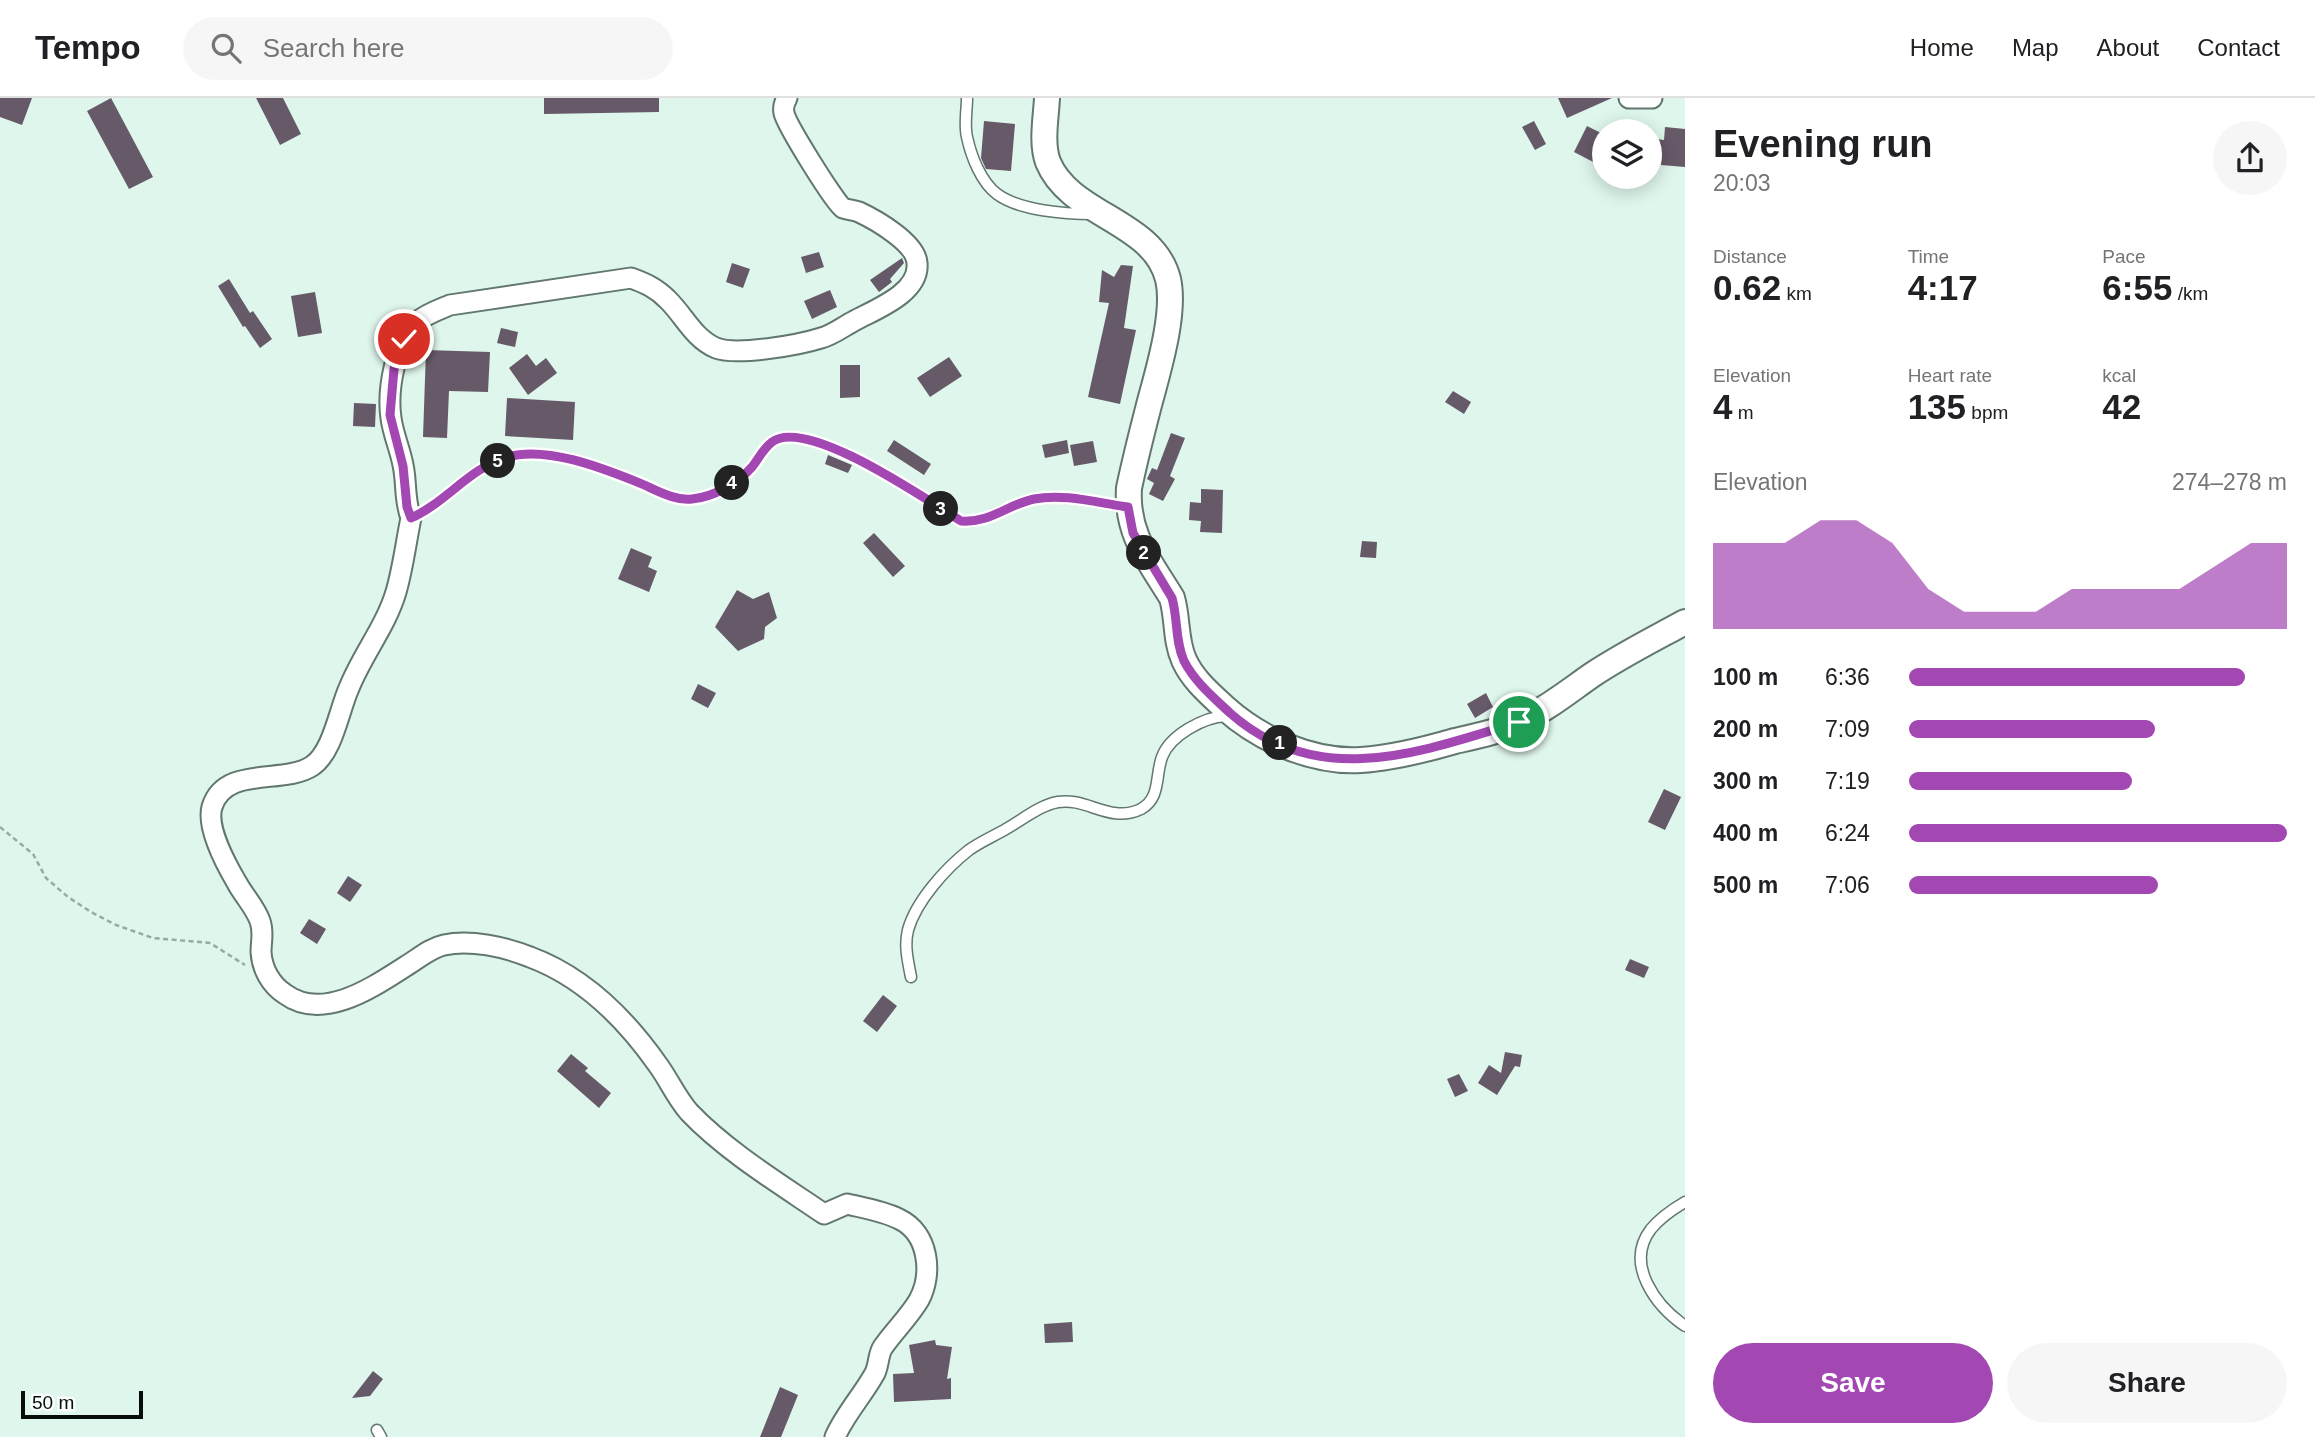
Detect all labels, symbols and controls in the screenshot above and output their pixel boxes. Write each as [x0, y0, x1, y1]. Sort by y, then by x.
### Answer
search box [183, 17, 673, 80]
text: Tempo [35, 29, 141, 66]
icon: search [207, 29, 245, 67]
text: Search here [263, 33, 404, 63]
text: Home [1910, 34, 1974, 61]
text: Map [2012, 34, 2059, 61]
text: About [2097, 34, 2159, 61]
text: Contact [2197, 34, 2280, 61]
map controls [1592, 119, 1662, 189]
button: layers [1592, 119, 1662, 189]
button: share [2213, 121, 2287, 195]
text: Evening run [1713, 123, 1933, 165]
text: 20:03 [1713, 170, 1771, 196]
text: Distance [1713, 246, 1787, 267]
text: Time [1908, 246, 1949, 267]
text: Pace [2102, 246, 2146, 267]
text: 0.62 [1713, 268, 1781, 307]
text: 4:17 [1908, 268, 1978, 307]
text: 6:55 [2102, 268, 2172, 307]
text: km [1781, 283, 1812, 304]
text: /km [2172, 283, 2208, 304]
pin [374, 309, 434, 369]
icon: check [385, 320, 423, 358]
text: Elevation [1713, 365, 1791, 386]
text: Heart rate [1908, 365, 1992, 386]
text: kcal [2102, 365, 2136, 386]
text: 4 [1713, 387, 1732, 426]
text: 135 [1908, 387, 1966, 426]
text: 42 [2102, 387, 2141, 426]
text: m [1732, 402, 1754, 423]
text: bpm [1966, 402, 2008, 423]
pin: 5 [480, 444, 516, 478]
text: 5 [492, 450, 503, 471]
pin: 4 [714, 466, 750, 500]
text: Elevation [1713, 469, 1808, 495]
text: 274–278 m [2172, 469, 2287, 495]
text: 4 [726, 472, 737, 493]
pin: 3 [923, 492, 958, 526]
text: 3 [935, 498, 946, 519]
pin: 2 [1126, 536, 1162, 570]
text: 2 [1138, 542, 1149, 563]
text: 100 m [1713, 664, 1778, 690]
text: 6:36 [1825, 664, 1870, 690]
pin [1489, 692, 1549, 752]
icon: arrive [1500, 703, 1538, 741]
text: 200 m [1713, 716, 1778, 742]
text: 7:09 [1825, 716, 1870, 742]
pin: 1 [1262, 726, 1298, 760]
text: 1 [1274, 732, 1285, 753]
text: 300 m [1713, 768, 1778, 794]
text: 7:19 [1825, 768, 1870, 794]
text: 400 m [1713, 820, 1778, 846]
text: 6:24 [1825, 820, 1870, 846]
text: 500 m [1713, 872, 1778, 898]
text: 7:06 [1825, 872, 1870, 898]
button: Save [1713, 1343, 1993, 1423]
button: Share [2007, 1343, 2287, 1423]
scale bar [21, 1388, 144, 1420]
text: 50 m [32, 1392, 74, 1413]

